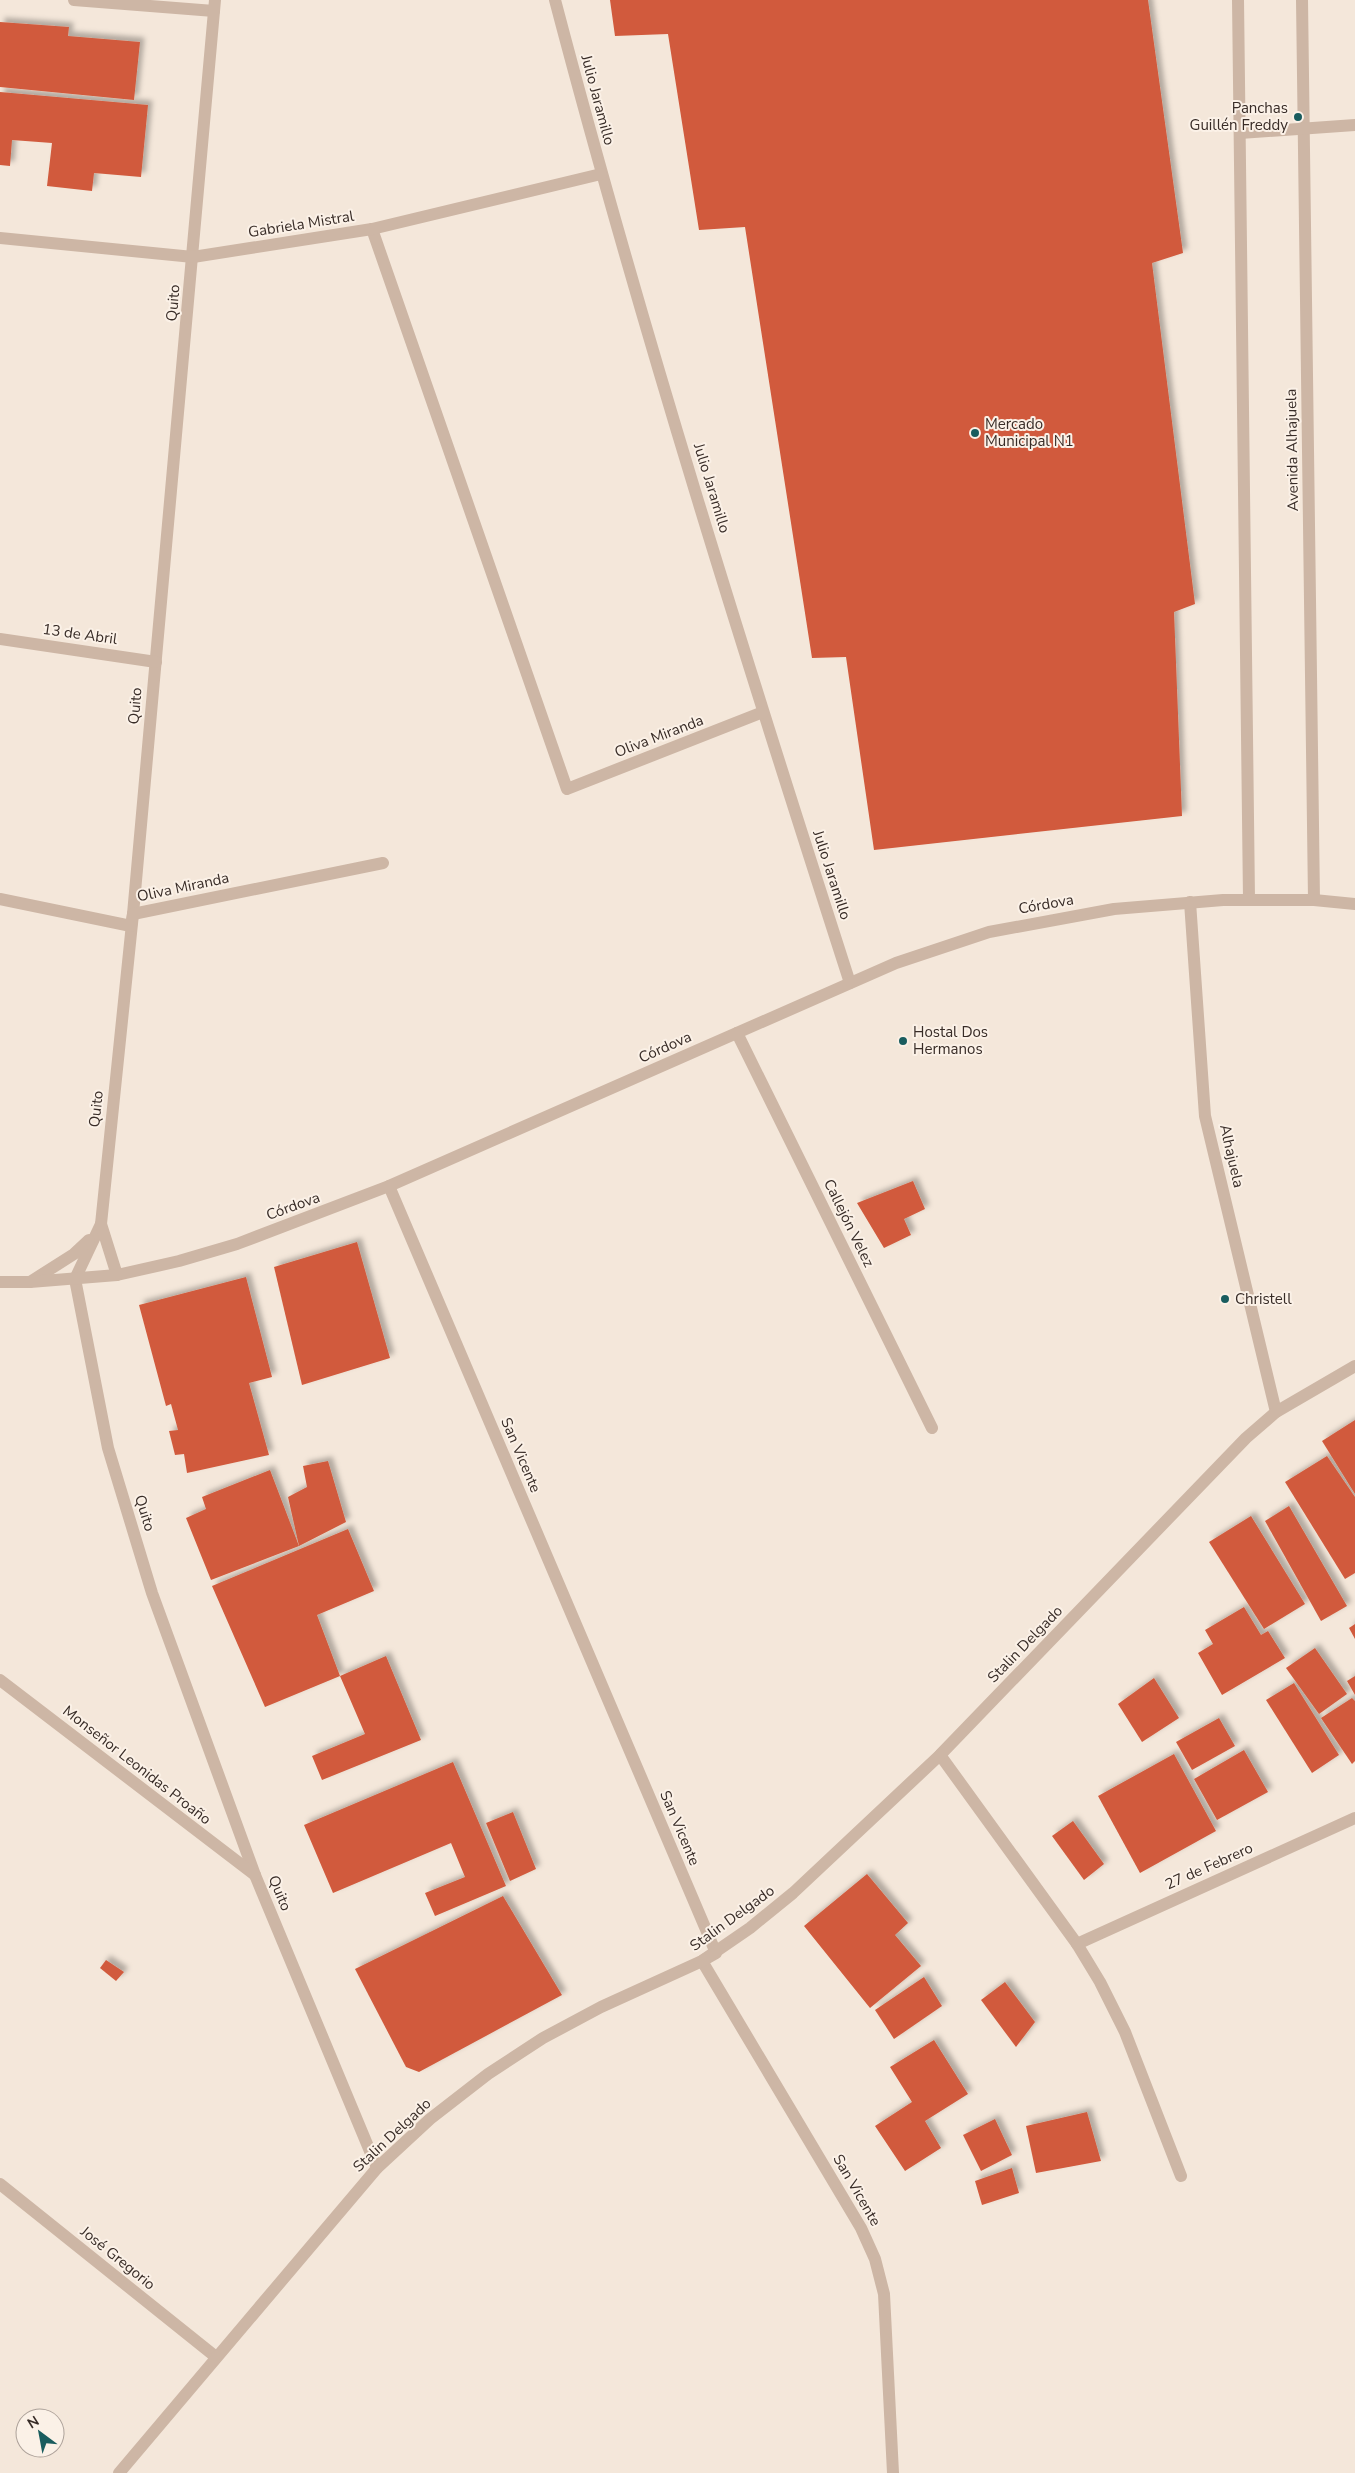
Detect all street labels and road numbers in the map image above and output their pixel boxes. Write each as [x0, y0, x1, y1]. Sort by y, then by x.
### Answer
street label: Julio Jaramillo [576, 52, 620, 147]
street label: Gabriela Mistral [247, 206, 356, 242]
street label: Quito [161, 284, 185, 322]
street label: Avenida Alhajuela [1281, 388, 1303, 512]
street label: Julio Jaramillo [689, 440, 735, 535]
street label: 13 de Abril [41, 619, 119, 649]
street label: Quito [123, 687, 147, 725]
street label: Oliva Miranda [612, 710, 706, 762]
street label: Julio Jaramillo [808, 827, 856, 922]
street label: Oliva Miranda [135, 867, 231, 907]
street label: Córdova [1017, 889, 1075, 919]
street label: Córdova [635, 1027, 695, 1067]
street label: Quito [84, 1090, 108, 1128]
street label: Alhajuela [1215, 1122, 1249, 1190]
street label: Callejón Velez [819, 1176, 879, 1270]
street label: Córdova [263, 1187, 323, 1225]
street label: San Vicente [496, 1414, 546, 1496]
street label: Quito [130, 1492, 160, 1534]
street label: Stalin Delgado [983, 1601, 1067, 1687]
street label: Monseñor Leonidas Proaño [59, 1701, 215, 1829]
street label: San Vicente [655, 1787, 705, 1869]
street label: 27 de Febrero [1162, 1838, 1256, 1894]
street label: Quito [264, 1872, 296, 1914]
street label: Stalin Delgado [686, 1881, 778, 1955]
street label: Stalin Delgado [349, 2094, 435, 2176]
street label: San Vicente [828, 2150, 886, 2230]
street label: José Gregorio [76, 2221, 160, 2294]

